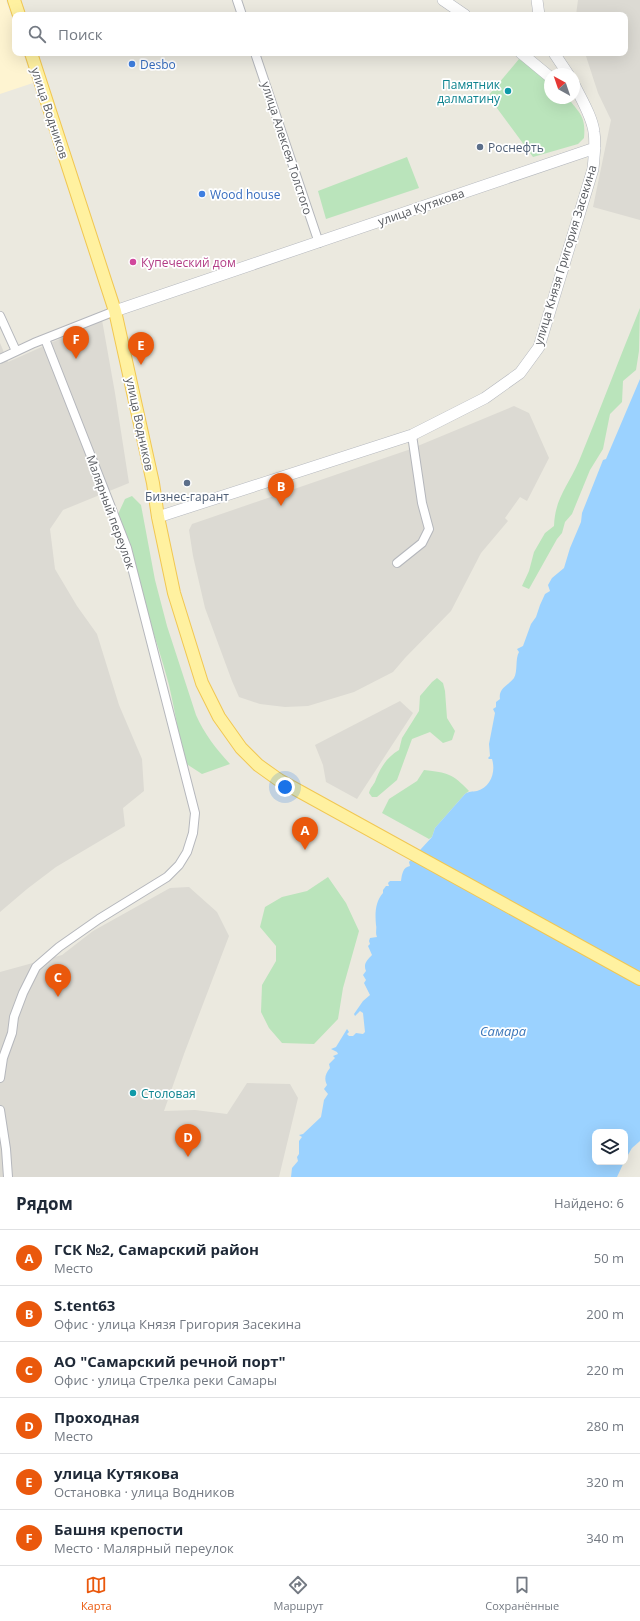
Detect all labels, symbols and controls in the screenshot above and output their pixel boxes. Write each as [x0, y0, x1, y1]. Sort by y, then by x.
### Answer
search box [12, 12, 628, 56]
icon: search [26, 23, 48, 45]
text: Поиск [58, 24, 102, 44]
place label: Desbo [140, 56, 176, 73]
marker: Desbo [127, 59, 137, 69]
street label: улица Водников [27, 65, 73, 161]
north arrow [544, 68, 580, 104]
place label: Памятник далматину [437, 76, 501, 107]
street label: улица Алексея Толстого [257, 79, 317, 217]
marker: Памятник далматину [503, 86, 513, 96]
place label: Роснефть [488, 139, 544, 156]
marker: Роснефть [475, 142, 485, 152]
street label: улица Князя Григория Засекина [529, 163, 601, 347]
street label: улица Кутякова [375, 184, 467, 230]
place label: Wood house [210, 186, 281, 203]
marker: Wood house [197, 189, 207, 199]
place label: Купеческий дом [141, 254, 236, 271]
marker: Купеческий дом [128, 257, 138, 267]
pin: F [63, 326, 89, 359]
pin: E [128, 332, 154, 365]
street label: улица Водников [122, 376, 158, 472]
street label: Малярный переулок [82, 453, 140, 572]
pin: B [268, 473, 294, 506]
marker: Бизнес-гарант [182, 478, 192, 488]
place label: Бизнес-гарант [145, 488, 229, 505]
your location [275, 777, 295, 797]
pin: A [292, 817, 318, 850]
pin: C [45, 964, 71, 997]
water label: Самара [480, 1022, 527, 1040]
place label: Столовая [141, 1085, 196, 1102]
marker: Столовая [128, 1088, 138, 1098]
pin: D [175, 1124, 201, 1157]
map controls [592, 1129, 628, 1165]
button: layers [592, 1129, 628, 1165]
text: Рядом [16, 1192, 73, 1215]
text: Найдено: 6 [554, 1194, 624, 1212]
text: ГСК №2, Самарский район [54, 1239, 259, 1259]
text: A [25, 1249, 33, 1267]
text: 50 m [594, 1249, 624, 1267]
text: Место [54, 1259, 93, 1277]
text: S.tent63 [54, 1295, 115, 1315]
text: B [25, 1305, 33, 1323]
text: 200 m [586, 1305, 624, 1323]
text: Офис · улица Князя Григория Засекина [54, 1315, 301, 1333]
text: АО "Самарский речной порт" [54, 1351, 286, 1371]
text: C [25, 1361, 33, 1379]
text: 220 m [586, 1361, 624, 1379]
text: Офис · улица Стрелка реки Самары [54, 1371, 277, 1389]
text: Проходная [54, 1407, 140, 1427]
text: D [24, 1417, 34, 1435]
text: 280 m [586, 1417, 624, 1435]
text: Место [54, 1427, 93, 1445]
text: улица Кутякова [54, 1463, 179, 1483]
text: E [25, 1473, 33, 1491]
text: 320 m [586, 1473, 624, 1491]
text: Остановка · улица Водников [54, 1483, 234, 1501]
text: Башня крепости [54, 1519, 183, 1539]
text: F [25, 1529, 33, 1547]
text: 340 m [586, 1529, 624, 1547]
text: Место · Малярный переулок [54, 1539, 234, 1557]
tab: Карта [81, 1574, 112, 1613]
tab: Маршрут [274, 1574, 323, 1613]
tab: Сохранённые [485, 1574, 559, 1613]

